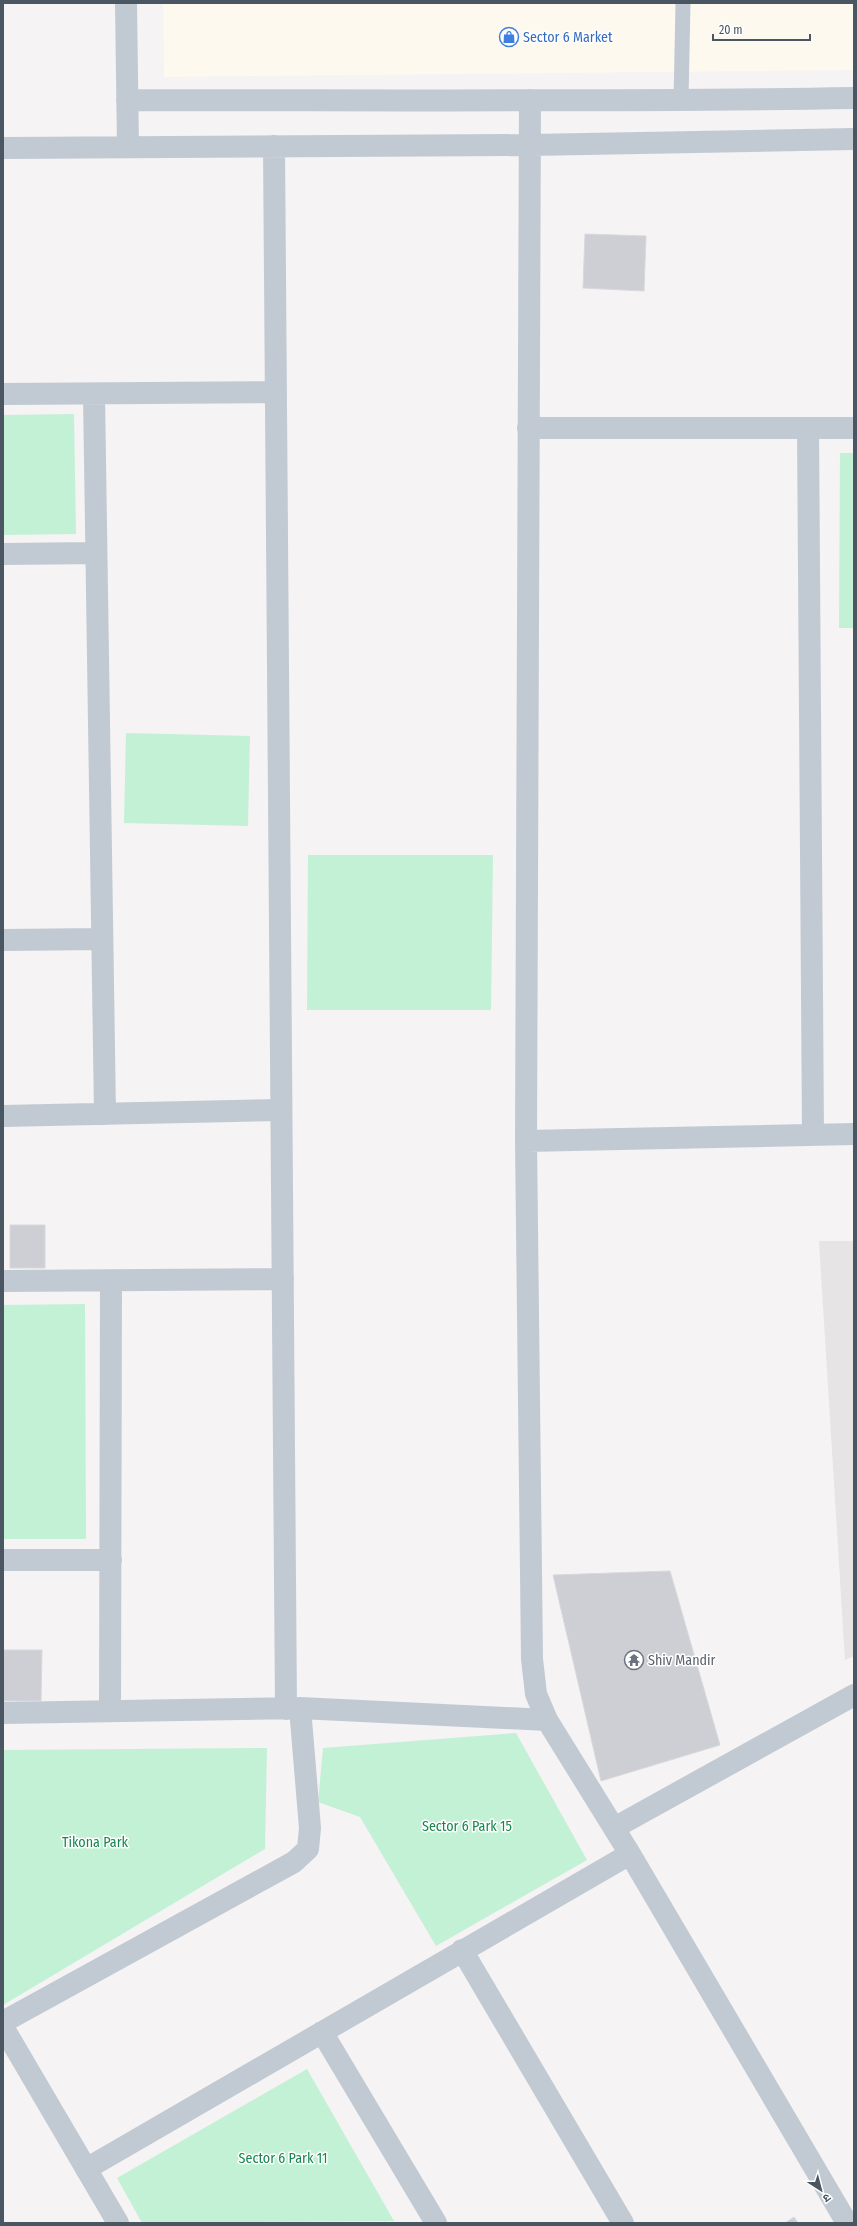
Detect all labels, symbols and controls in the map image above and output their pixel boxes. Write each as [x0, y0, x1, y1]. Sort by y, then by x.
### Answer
scale bar [713, 16, 810, 42]
text: 20 m [719, 23, 743, 37]
shop icon: Sector 6 Market [498, 26, 520, 48]
place label: Sector 6 Market [523, 29, 613, 46]
temple icon: Shiv Mandir [623, 1649, 645, 1671]
place label: Shiv Mandir [648, 1652, 716, 1669]
park label: Sector 6 Park 15 [422, 1818, 512, 1835]
park label: Tikona Park [62, 1834, 129, 1851]
park label: Sector 6 Park 11 [239, 2150, 327, 2167]
north arrow [801, 2170, 841, 2210]
text: उ [820, 2191, 833, 2205]

